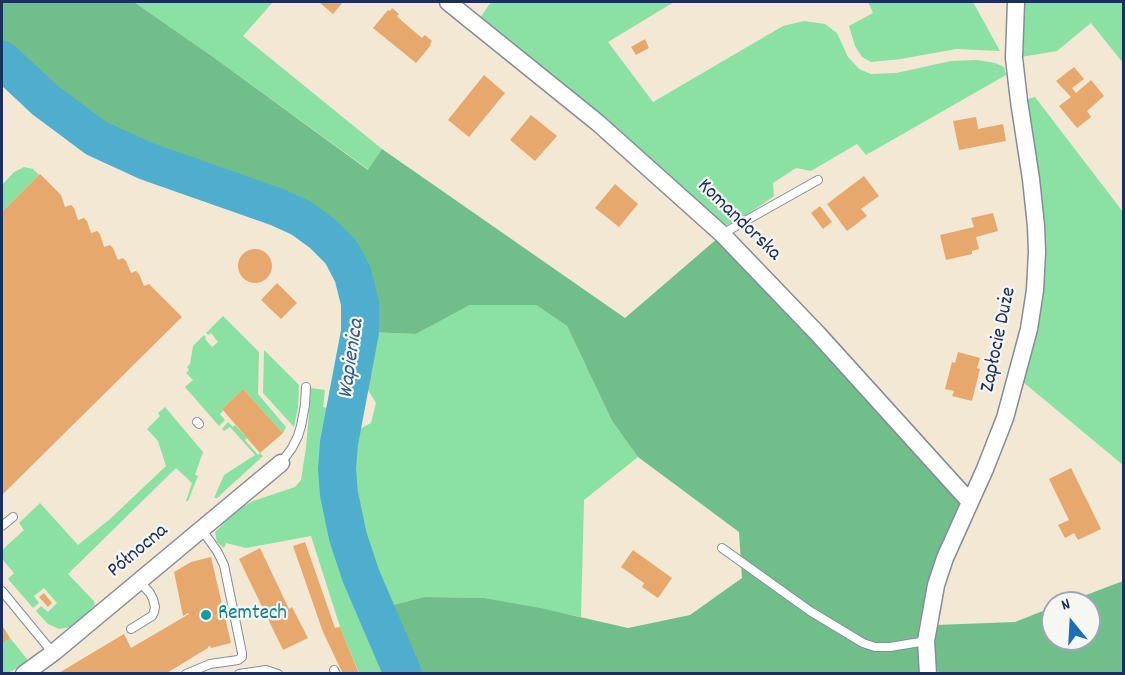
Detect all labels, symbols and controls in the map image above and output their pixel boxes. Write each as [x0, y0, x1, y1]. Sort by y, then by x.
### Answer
street label: Komandorska [691, 175, 785, 267]
street label: Zapłocie Duże [977, 285, 1023, 395]
water label: Wapienica [334, 317, 372, 401]
street label: Północna [104, 519, 174, 585]
north arrow [1041, 591, 1101, 651]
text: N [1059, 593, 1073, 617]
place label: Remtech [218, 602, 287, 628]
marker: Remtech [199, 608, 213, 622]

